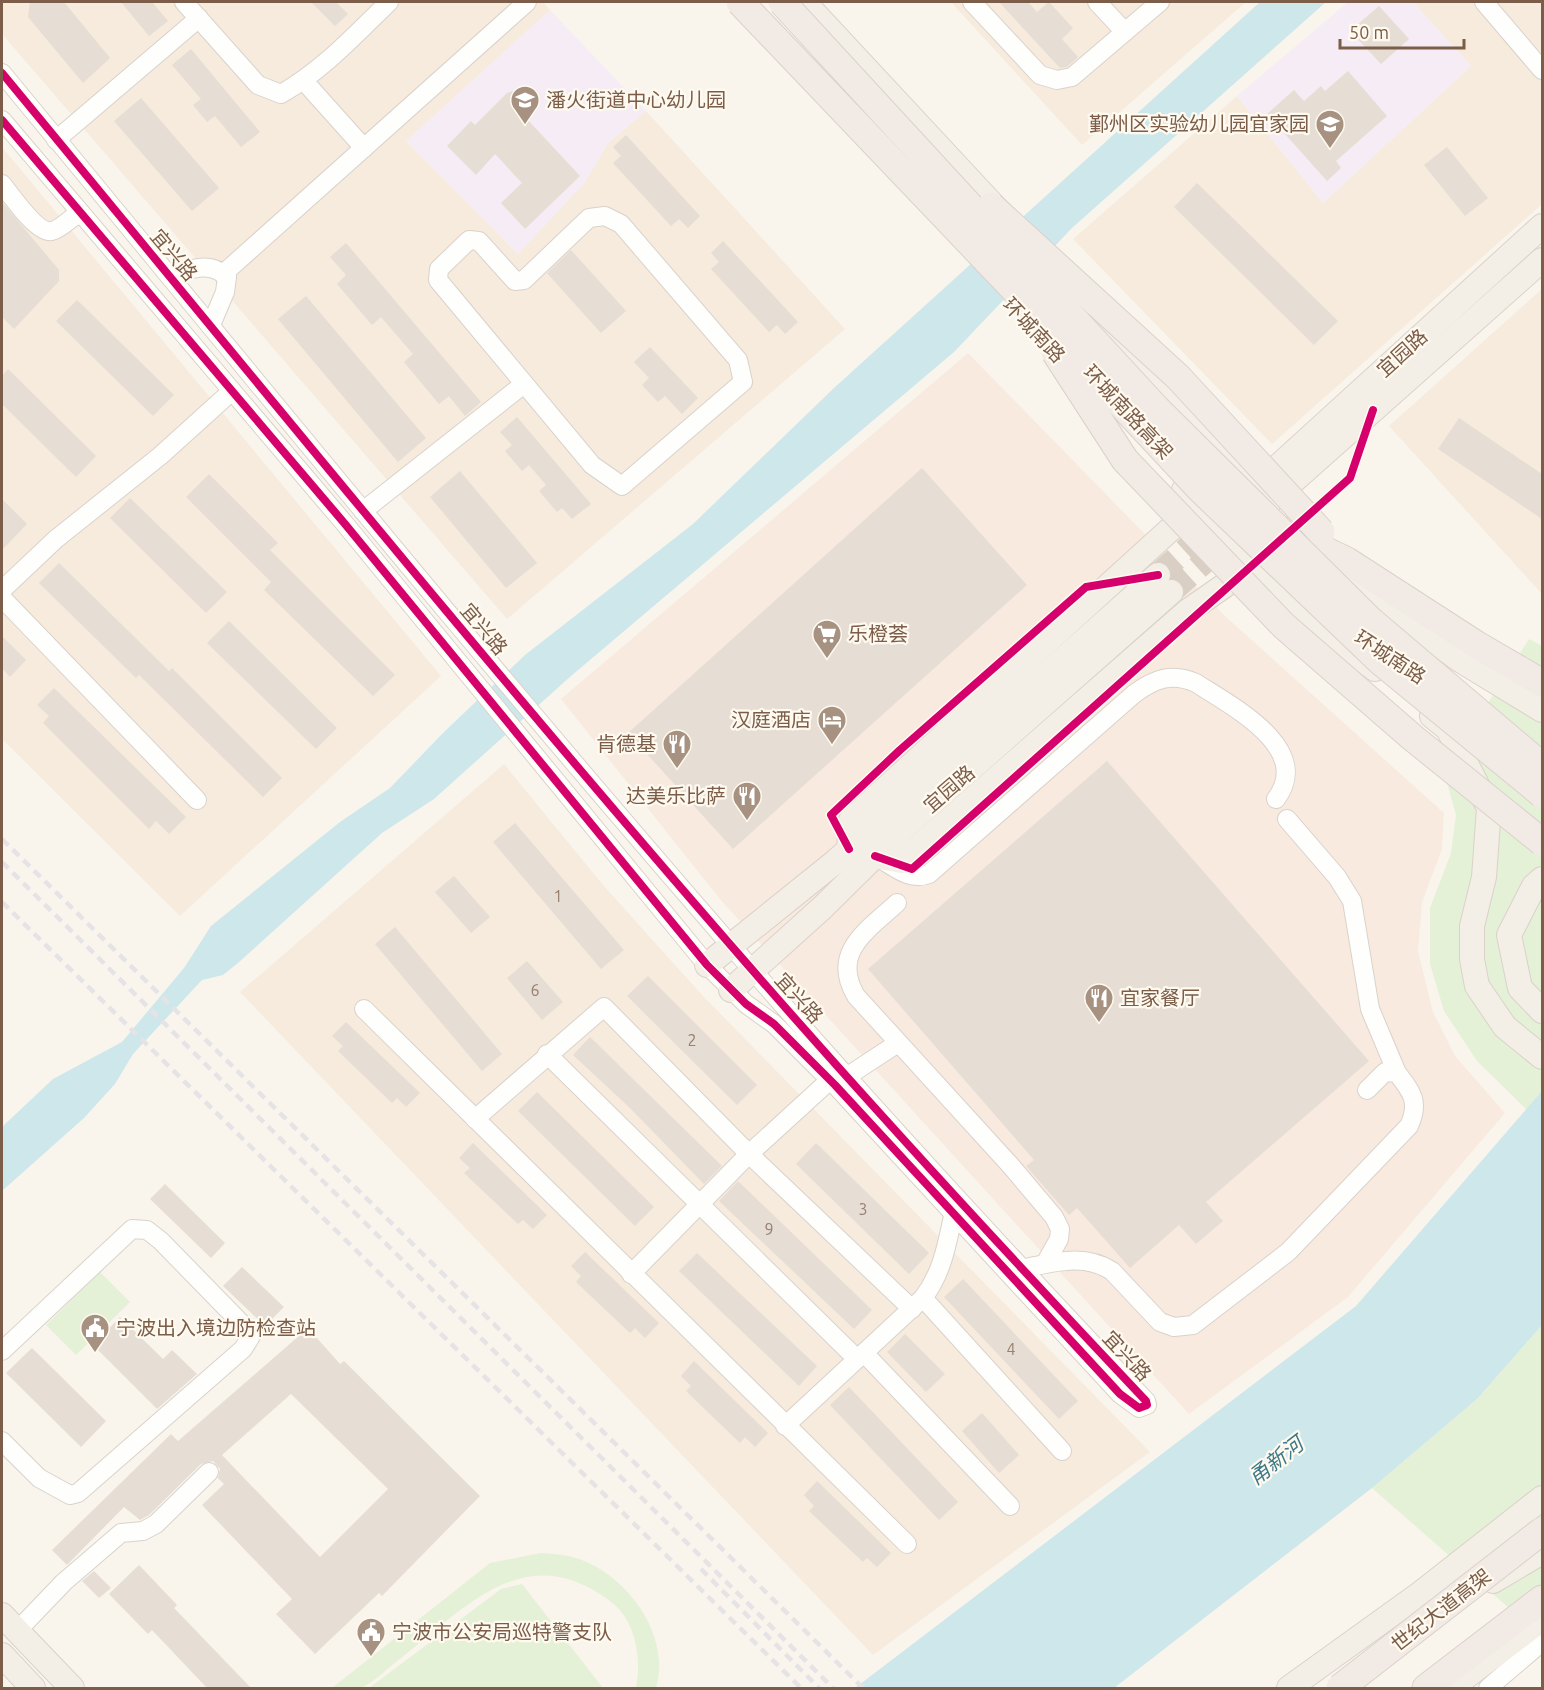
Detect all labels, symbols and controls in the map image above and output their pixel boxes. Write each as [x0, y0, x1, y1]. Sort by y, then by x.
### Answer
scale bar [1340, 12, 1464, 50]
text: 50 m [1349, 22, 1389, 42]
school or university icon: 潘火街道中心幼儿园 [509, 84, 541, 126]
place label: 潘火街道中心幼儿园 [546, 88, 726, 111]
school or university icon: 鄞州区实验幼儿园宜家园 [1314, 108, 1346, 150]
place label: 鄞州区实验幼儿园宜家园 [1089, 112, 1309, 135]
street label: 宜兴路 [146, 224, 202, 285]
street label: 环城南路 [999, 293, 1070, 367]
street label: 宜园路 [1372, 324, 1432, 381]
street label: 环城南路高架 [1079, 360, 1178, 463]
street label: 宜兴路 [456, 598, 512, 659]
supermarket icon: 乐橙荟 [811, 618, 843, 660]
place label: 乐橙荟 [848, 622, 908, 645]
street label: 环城南路 [1350, 625, 1430, 688]
hotel icon: 汉庭酒店 [816, 704, 848, 746]
place label: 汉庭酒店 [731, 708, 811, 731]
restaurant icon: 肯德基 [661, 728, 693, 770]
place label: 肯德基 [596, 732, 656, 755]
street label: 宜园路 [918, 760, 979, 817]
restaurant icon: 达美乐比萨 [731, 780, 763, 822]
place label: 达美乐比萨 [626, 784, 726, 807]
house number: 1 [553, 887, 563, 905]
street label: 宜兴路 [771, 968, 828, 1028]
house number: 6 [530, 981, 540, 999]
restaurant icon: 宜家餐厅 [1083, 982, 1115, 1024]
place label: 宜家餐厅 [1120, 986, 1200, 1009]
house number: 2 [687, 1031, 697, 1049]
house number: 3 [858, 1200, 868, 1218]
house number: 9 [764, 1220, 774, 1238]
public building icon: 宁波出入境边防检查站 [79, 1312, 111, 1354]
place label: 宁波出入境边防检查站 [116, 1316, 316, 1339]
street label: 宜兴路 [1098, 1326, 1156, 1385]
house number: 4 [1006, 1340, 1016, 1358]
water label: 甬新河 [1243, 1429, 1311, 1489]
street label: 世纪大道高架 [1386, 1564, 1495, 1656]
public building icon: 宁波市公安局巡特警支队 [355, 1616, 387, 1658]
place label: 宁波市公安局巡特警支队 [392, 1620, 612, 1643]

